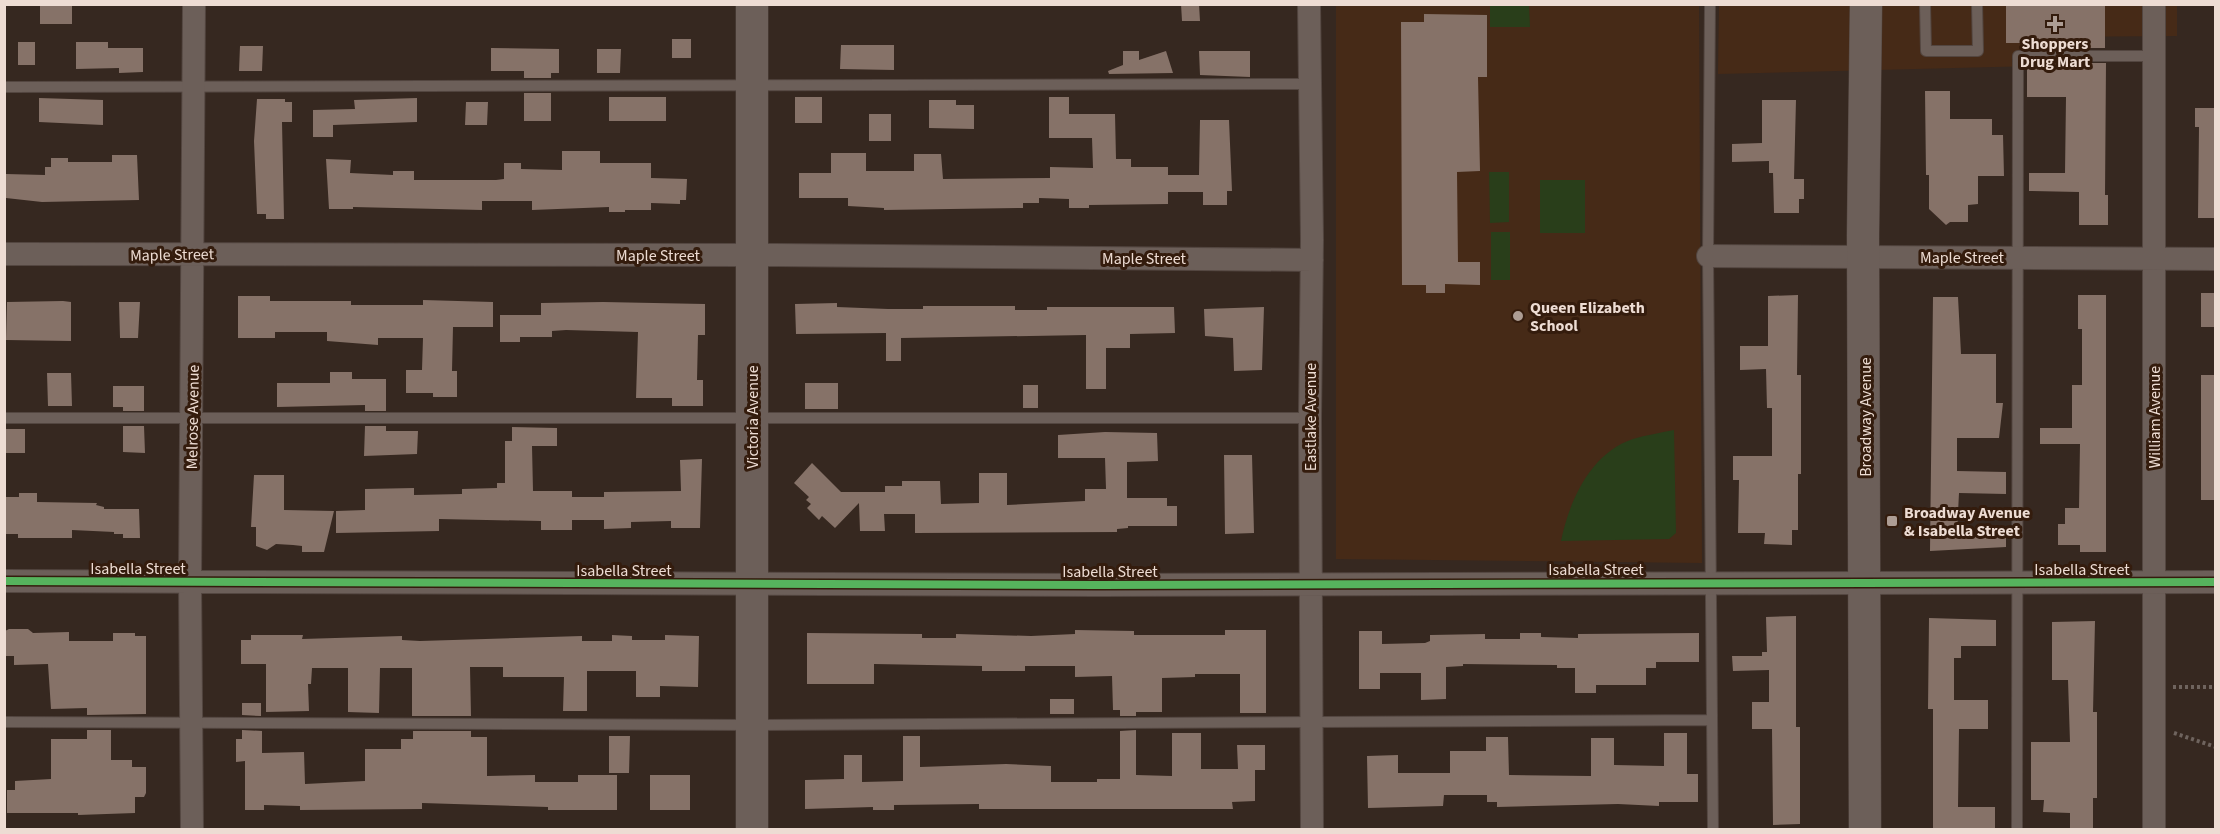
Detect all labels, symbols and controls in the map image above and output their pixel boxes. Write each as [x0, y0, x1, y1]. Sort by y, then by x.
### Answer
marker: Shoppers Drug Mart [2048, 17, 2062, 31]
place label: Shoppers Drug Mart [2020, 33, 2090, 73]
street label: Maple Street [130, 243, 215, 267]
street label: Maple Street [616, 245, 701, 267]
street label: Maple Street [1920, 247, 2005, 269]
street label: Maple Street [1102, 248, 1187, 270]
place label: Queen Elizabeth School [1530, 297, 1645, 337]
marker: Queen Elizabeth School [1511, 309, 1525, 323]
street label: Broadway Avenue [1855, 357, 1877, 477]
street label: Eastlake Avenue [1300, 363, 1322, 471]
street label: Melrose Avenue [181, 364, 205, 470]
street label: Victoria Avenue [742, 365, 764, 469]
street label: William Avenue [2144, 366, 2166, 468]
place label: Broadway Avenue & Isabella Street [1904, 502, 2030, 542]
marker: Broadway Avenue & Isabella Street [1885, 514, 1899, 528]
street label: Isabella Street [90, 558, 186, 580]
street label: Isabella Street [1548, 559, 1644, 581]
street label: Isabella Street [2034, 559, 2130, 581]
street label: Isabella Street [576, 560, 672, 582]
street label: Isabella Street [1062, 561, 1158, 583]

